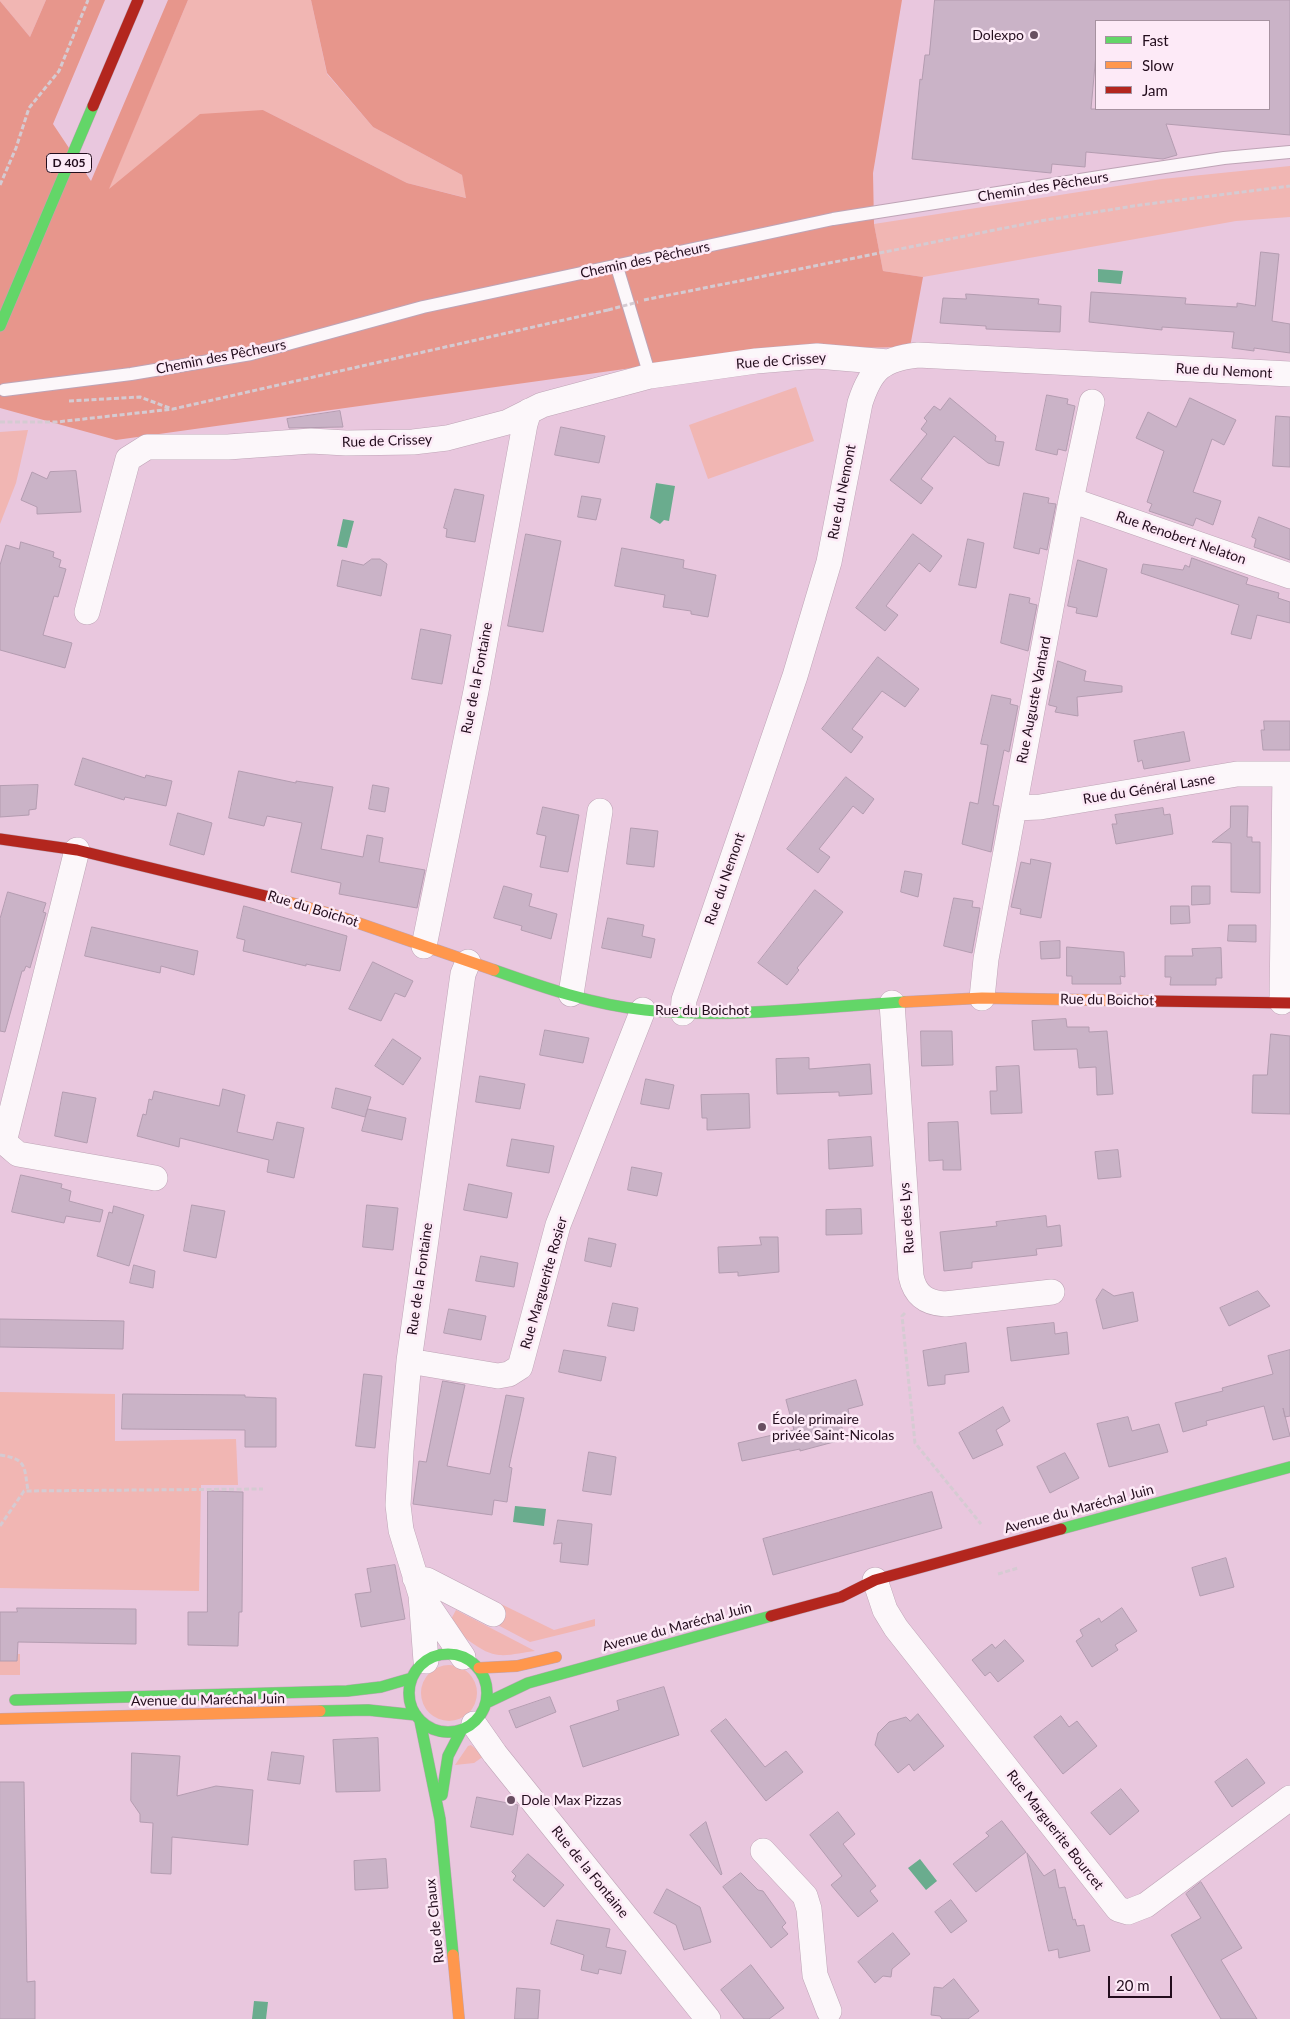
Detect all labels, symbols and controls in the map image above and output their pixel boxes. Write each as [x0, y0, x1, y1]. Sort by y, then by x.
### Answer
legend [1095, 20, 1270, 110]
place label: Dolexpo [972, 27, 1024, 43]
marker: Dolexpo [1028, 29, 1040, 41]
text: Fast [1142, 31, 1169, 49]
text: Slow [1142, 56, 1174, 74]
text: Jam [1142, 81, 1168, 99]
road number: D 405 [46, 154, 92, 172]
street label: Chemin des Pêcheurs [977, 168, 1109, 206]
street label: Chemin des Pêcheurs [579, 238, 711, 282]
street label: Chemin des Pêcheurs [155, 336, 287, 378]
street label: Rue de Crissey [735, 349, 827, 373]
street label: Rue du Nemont [1175, 360, 1273, 382]
street label: Rue de Crissey [342, 431, 432, 451]
street label: Rue du Nemont [825, 443, 859, 541]
street label: Rue Renobert Nelaton [1114, 508, 1248, 568]
street label: Rue de la Fontaine [458, 621, 496, 735]
street label: Rue Auguste Vantard [1013, 635, 1055, 765]
street label: Rue du Général Lasne [1082, 770, 1216, 808]
street label: Rue du Nemont [701, 831, 749, 927]
street label: Rue du Boichot [266, 887, 360, 931]
street label: Rue du Boichot [1060, 991, 1154, 1009]
street label: Rue du Boichot [655, 1002, 749, 1018]
street label: Rue des Lys [896, 1182, 918, 1254]
street label: Rue Marguerite Rosier [517, 1215, 571, 1351]
street label: Rue de la Fontaine [404, 1222, 436, 1336]
place label: École primaire privée Saint-Nicolas [772, 1411, 894, 1444]
marker: École primaire privée Saint-Nicolas [756, 1421, 768, 1433]
street label: Avenue du Maréchal Juin [1002, 1481, 1156, 1537]
street label: Avenue du Maréchal Juin [600, 1599, 754, 1655]
street label: Avenue du Maréchal Juin [131, 1690, 285, 1710]
street label: Rue Marguerite Bourcet [1003, 1767, 1107, 1893]
place label: Dole Max Pizzas [521, 1792, 621, 1808]
marker: Dole Max Pizzas [505, 1794, 517, 1806]
street label: Rue de la Fontaine [548, 1823, 632, 1921]
street label: Rue de Chaux [422, 1878, 448, 1964]
scale bar [1110, 1966, 1174, 1998]
text: 20 m [1116, 1976, 1150, 1994]

